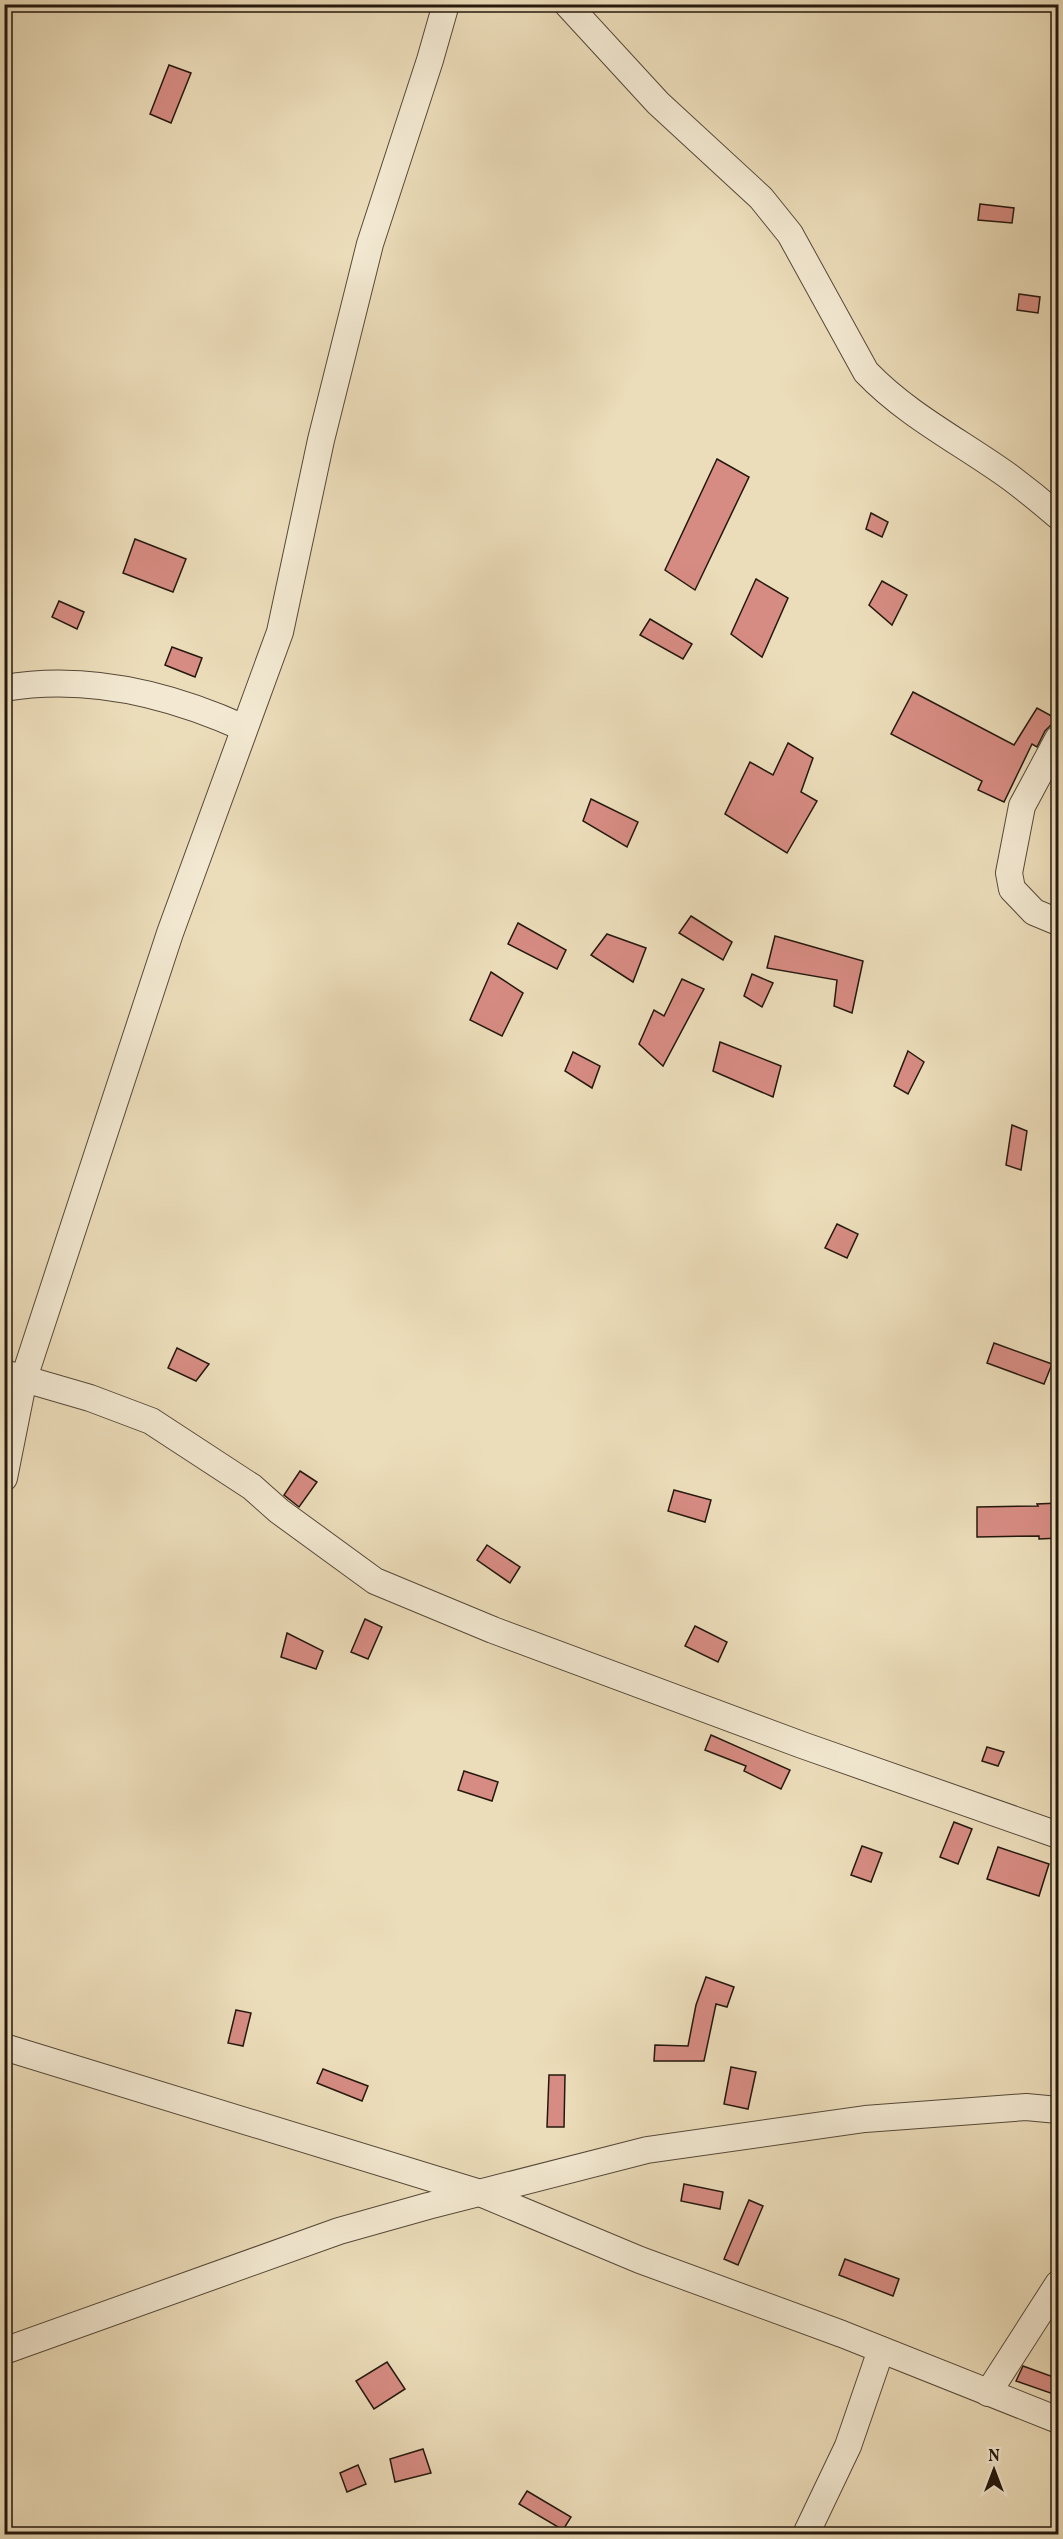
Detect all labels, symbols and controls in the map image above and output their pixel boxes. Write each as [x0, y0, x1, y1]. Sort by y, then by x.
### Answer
north arrow [964, 2440, 1024, 2500]
text: N [988, 2446, 1000, 2468]

